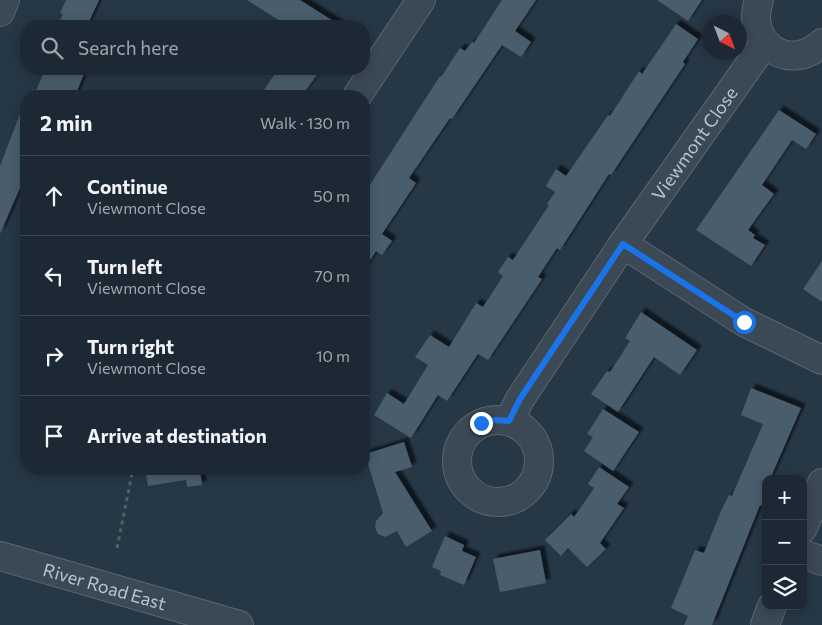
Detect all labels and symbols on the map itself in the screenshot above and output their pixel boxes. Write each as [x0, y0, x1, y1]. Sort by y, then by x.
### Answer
north arrow [702, 15, 747, 60]
street label: Viewmont Close [647, 82, 742, 204]
route start [733, 311, 756, 334]
route end [470, 412, 493, 435]
street label: River Road East [41, 558, 169, 614]

